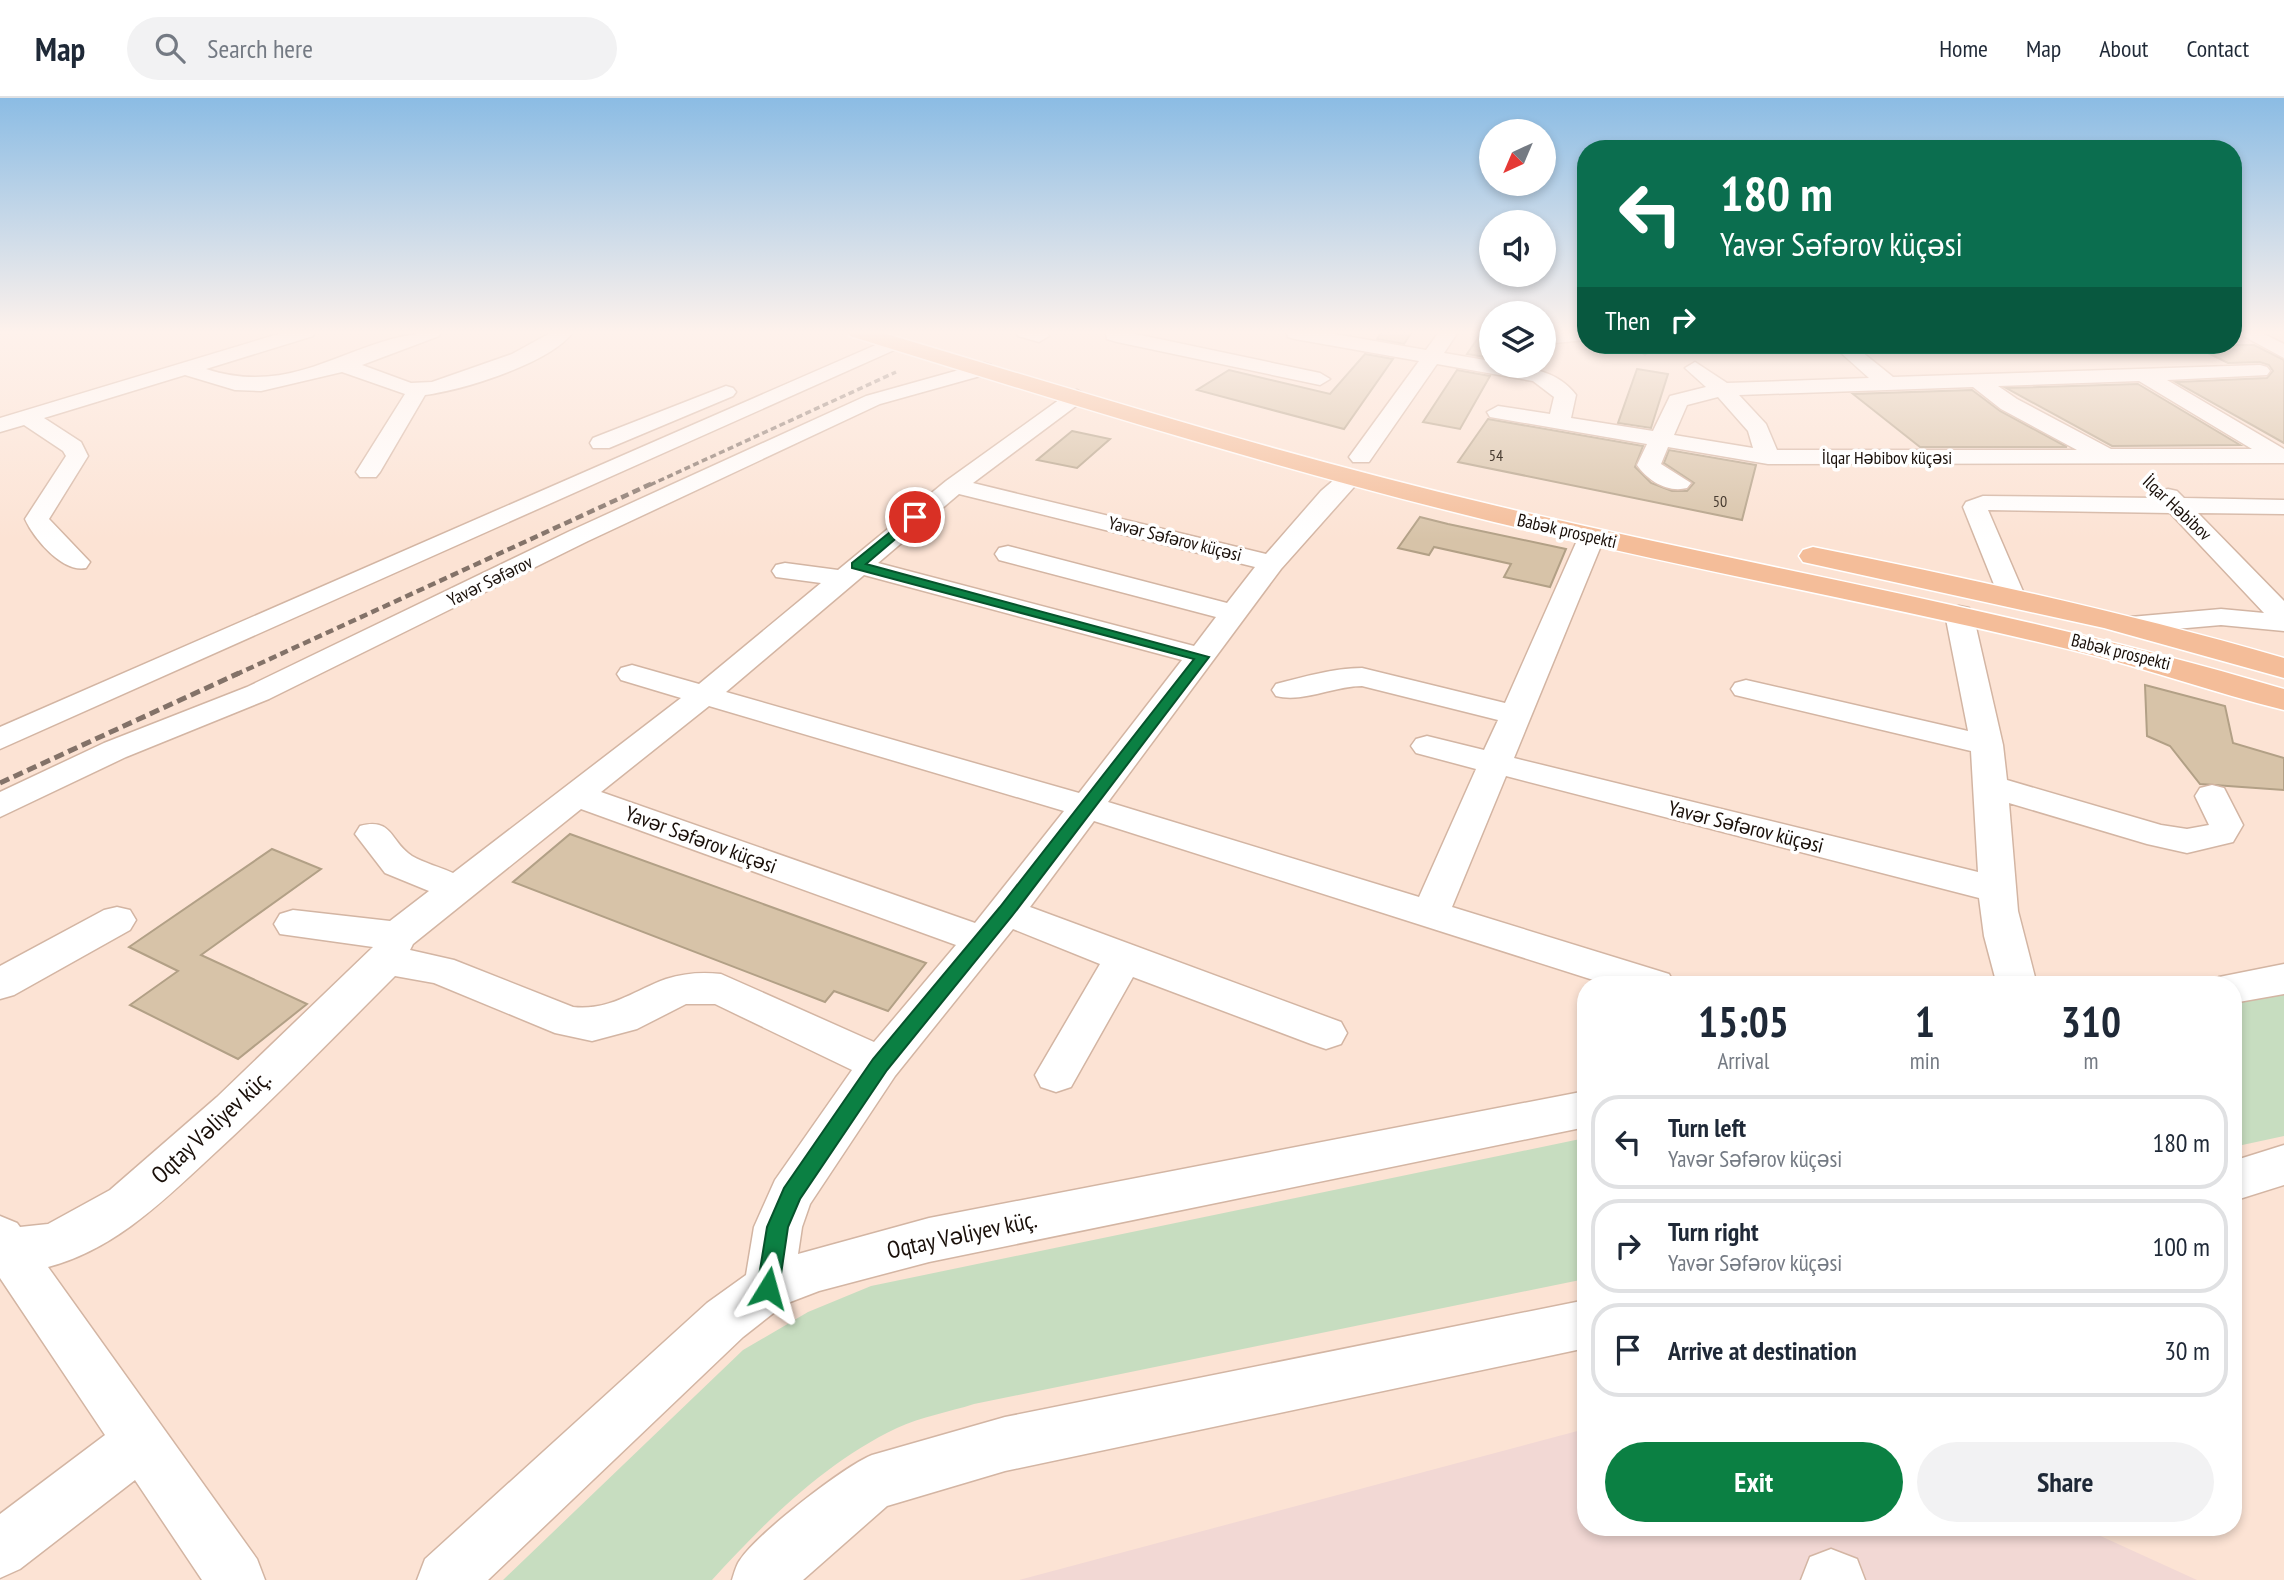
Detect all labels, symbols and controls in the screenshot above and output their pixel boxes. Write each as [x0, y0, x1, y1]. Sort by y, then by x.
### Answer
search box [127, 17, 617, 80]
text: Map [35, 27, 85, 70]
icon: search [151, 29, 189, 67]
text: Search here [207, 32, 313, 65]
text: Home [1939, 33, 1988, 64]
text: Map [2026, 33, 2061, 64]
text: About [2099, 33, 2148, 64]
text: Contact [2186, 33, 2249, 64]
north arrow [1479, 119, 1556, 196]
map controls [1479, 119, 1556, 378]
text: 180 m [1720, 161, 1833, 225]
icon: left [1605, 168, 1696, 259]
button: sound [1479, 210, 1556, 287]
text: Yavər Səfərov küçəsi [1720, 223, 1963, 265]
button: layers [1479, 301, 1556, 378]
icon: right [1664, 301, 1702, 339]
text: Then [1605, 304, 1650, 337]
house number: 54 [1489, 445, 1503, 465]
street label: İlqar Həbibov küçəsi [1822, 446, 1952, 469]
street label: İlqar Həbibov [2138, 470, 2217, 545]
pin [885, 487, 945, 547]
house number: 50 [1713, 491, 1727, 511]
icon: arrive [896, 498, 934, 536]
street label: Babək prospekti [1515, 508, 1619, 553]
street label: Yavər Səfərov küçəsi [1106, 511, 1244, 566]
street label: Yavər Səfərov [443, 550, 536, 611]
street label: Babək prospekti [2069, 628, 2173, 675]
street label: Yavər Səfərov küçəsi [1666, 794, 1827, 859]
street label: Yavər Səfərov küçəsi [622, 800, 781, 879]
text: 15:05 [1698, 994, 1789, 1049]
text: 1 [1915, 994, 1935, 1049]
text: 310 [2061, 994, 2121, 1049]
text: Arrival [1717, 1046, 1769, 1075]
text: min [1910, 1046, 1940, 1075]
text: m [2083, 1046, 2098, 1075]
street label: Oqtay Vəliyev küç. [144, 1063, 277, 1190]
text: Turn left [1668, 1111, 1746, 1144]
icon: left [1609, 1123, 1647, 1161]
text: 180 m [2152, 1126, 2210, 1159]
text: Yavər Səfərov küçəsi [1668, 1144, 1842, 1173]
street label: Oqtay Vəliyev küç. [884, 1203, 1040, 1266]
text: Turn right [1668, 1215, 1759, 1248]
icon: right [1609, 1227, 1647, 1265]
text: 100 m [2152, 1230, 2210, 1263]
text: Yavər Səfərov küçəsi [1668, 1248, 1842, 1277]
position arrow [731, 1251, 805, 1325]
icon: arrive [1609, 1331, 1647, 1369]
text: Arrive at destination [1668, 1334, 1857, 1367]
text: 30 m [2164, 1334, 2210, 1367]
button: Exit [1605, 1442, 1903, 1522]
button: Share [1917, 1442, 2214, 1522]

